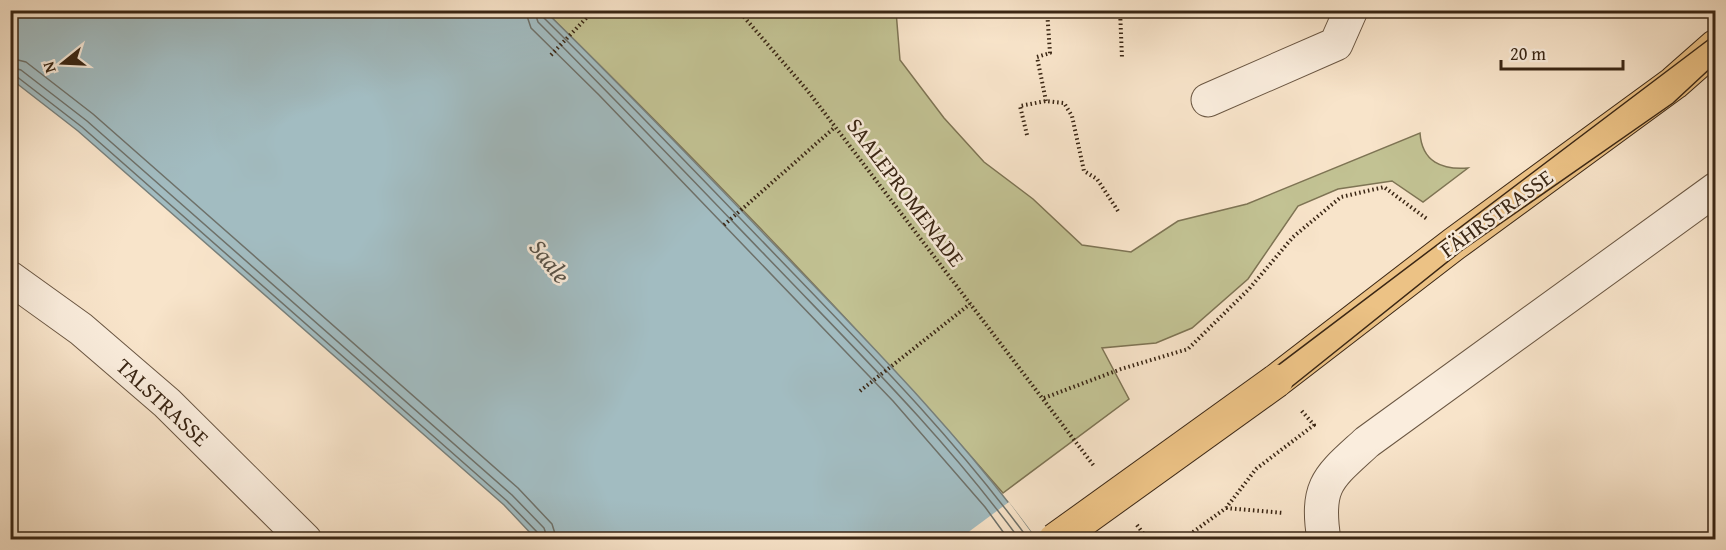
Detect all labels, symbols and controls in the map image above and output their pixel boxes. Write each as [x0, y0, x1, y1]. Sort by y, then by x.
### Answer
north arrow [33, 33, 93, 93]
scale bar [1501, 33, 1622, 71]
text: 20 m [1510, 40, 1546, 67]
text: N [36, 59, 62, 76]
street label: SAALEPROMENADE [840, 111, 972, 273]
street label: FÄHRSTRASSE [1433, 161, 1559, 265]
water label: Saale [521, 231, 579, 291]
street label: TALSTRASSE [109, 350, 217, 454]

